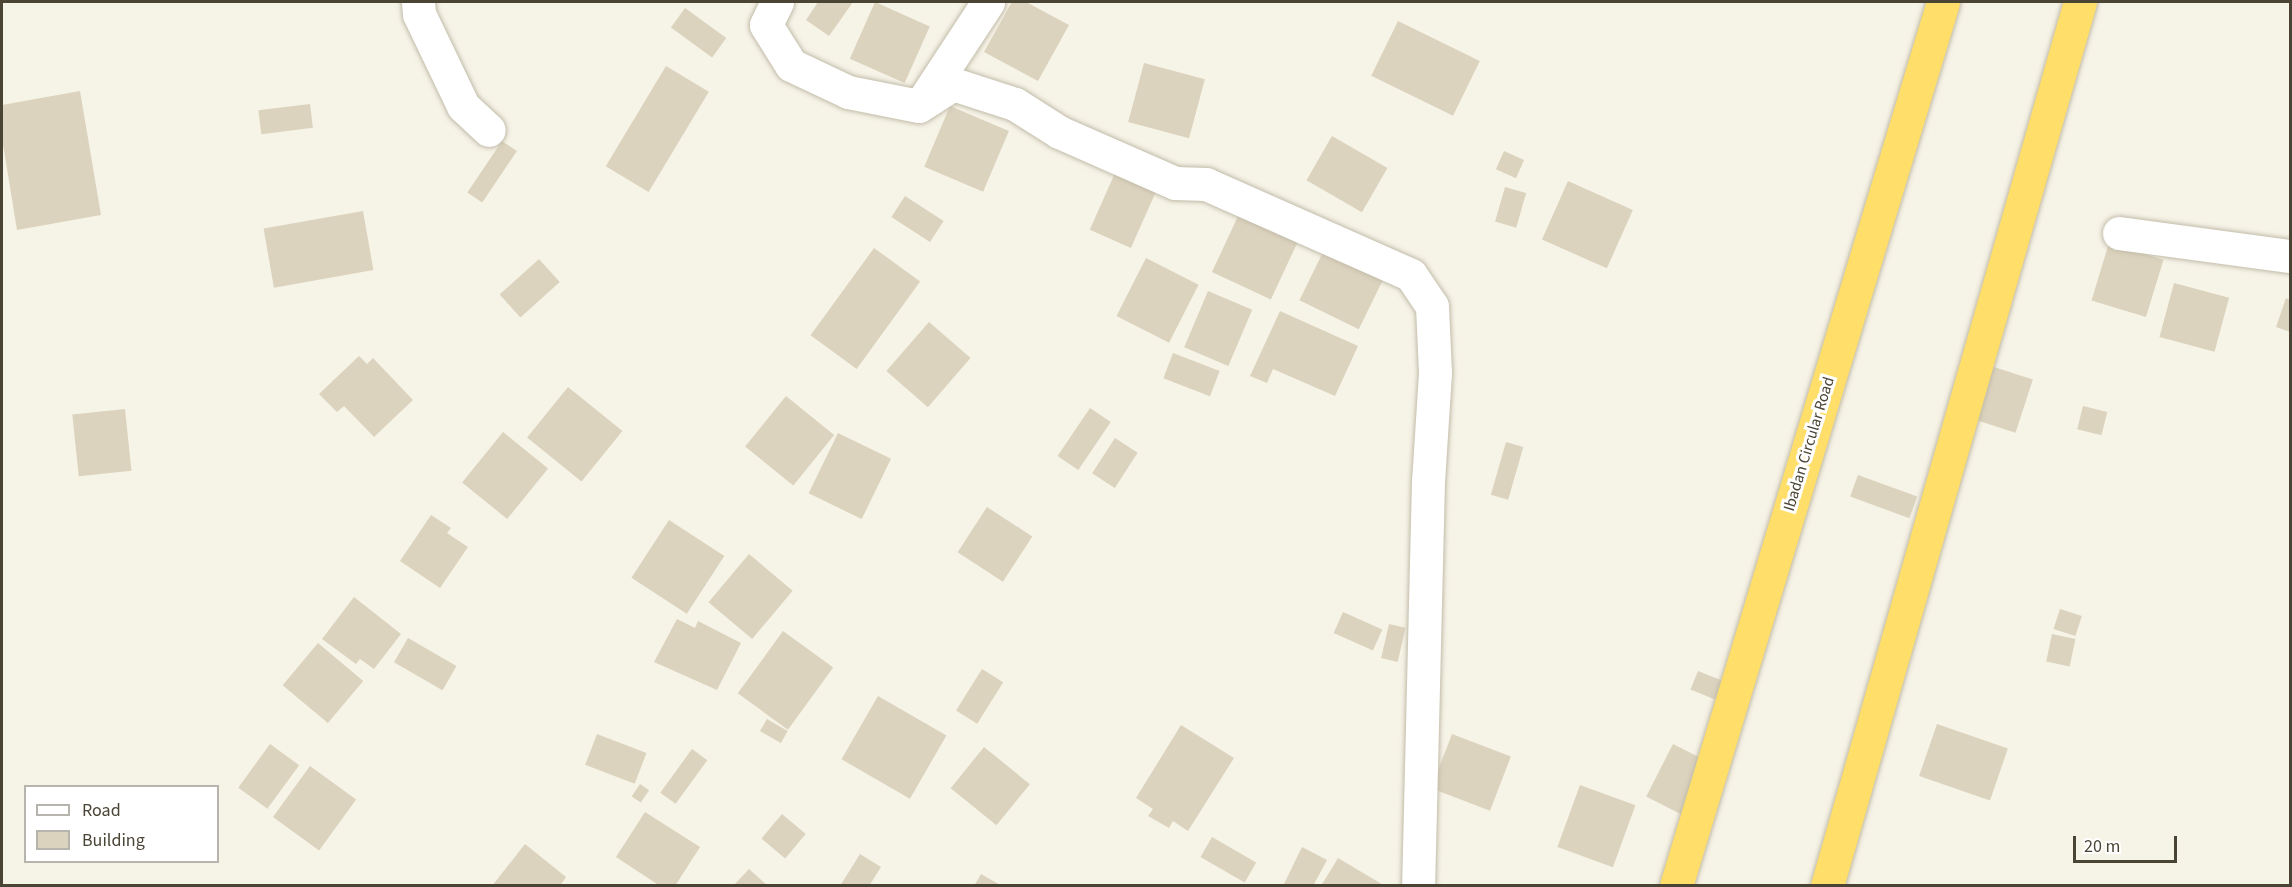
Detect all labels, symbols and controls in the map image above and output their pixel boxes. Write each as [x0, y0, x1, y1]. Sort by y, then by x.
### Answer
street label: Ibadan Circular Road [1779, 374, 1839, 514]
legend [24, 785, 219, 863]
text: Road [82, 798, 121, 823]
scale bar [2076, 824, 2180, 862]
text: Building [82, 828, 145, 853]
text: 20 m [2084, 834, 2120, 859]

